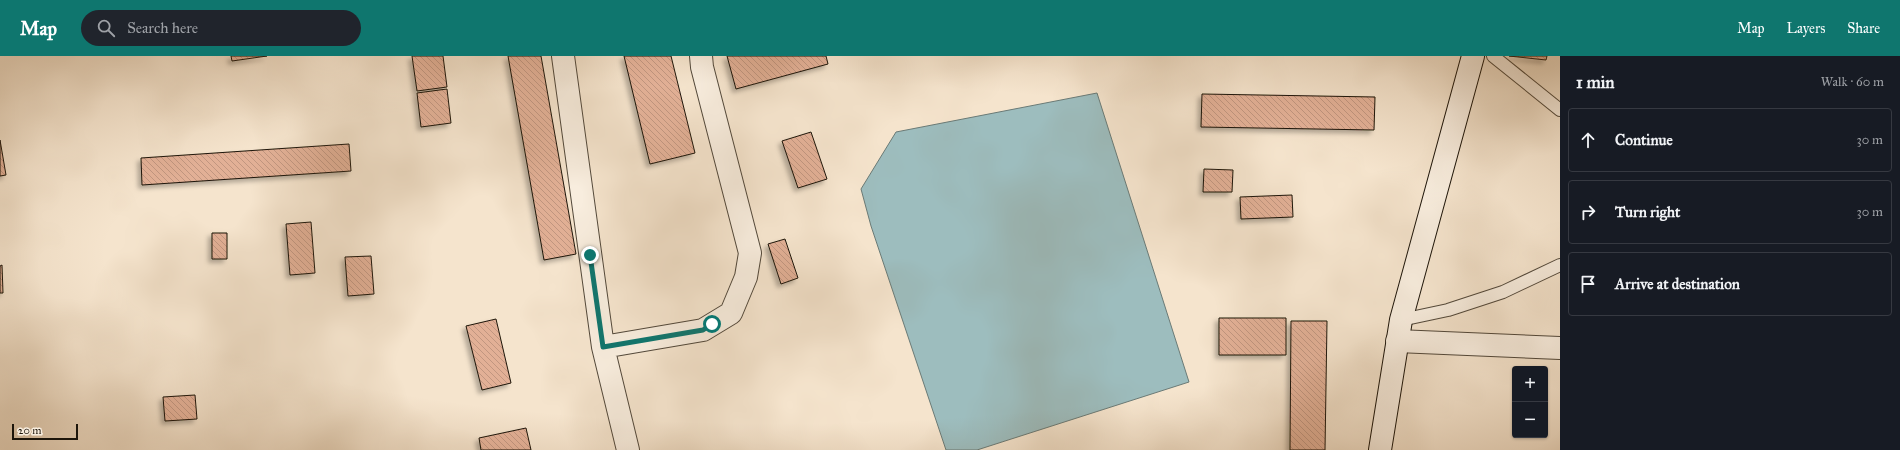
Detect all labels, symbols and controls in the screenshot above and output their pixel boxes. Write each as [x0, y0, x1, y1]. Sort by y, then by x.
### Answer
search box [81, 10, 361, 46]
text: Map [20, 17, 57, 40]
icon: search [95, 17, 117, 39]
text: Search here [127, 19, 198, 37]
text: Map [1737, 20, 1765, 37]
text: Layers [1787, 20, 1825, 37]
text: Share [1847, 20, 1880, 37]
text: 1 min [1576, 72, 1615, 93]
text: Walk · 60 m [1821, 74, 1884, 90]
icon: ahead [1577, 129, 1599, 151]
text: Continue [1615, 131, 1673, 149]
text: 30 m [1857, 132, 1883, 148]
icon: right [1577, 201, 1599, 223]
text: Turn right [1615, 203, 1680, 221]
text: 30 m [1857, 204, 1883, 220]
route end [581, 246, 599, 264]
icon: arrive [1577, 273, 1599, 295]
text: Arrive at destination [1615, 275, 1740, 293]
route start [703, 315, 721, 333]
map controls [1512, 366, 1548, 438]
button: + [1512, 366, 1548, 402]
button: − [1512, 402, 1548, 438]
scale bar [12, 422, 78, 441]
text: 20 m [18, 424, 41, 437]

